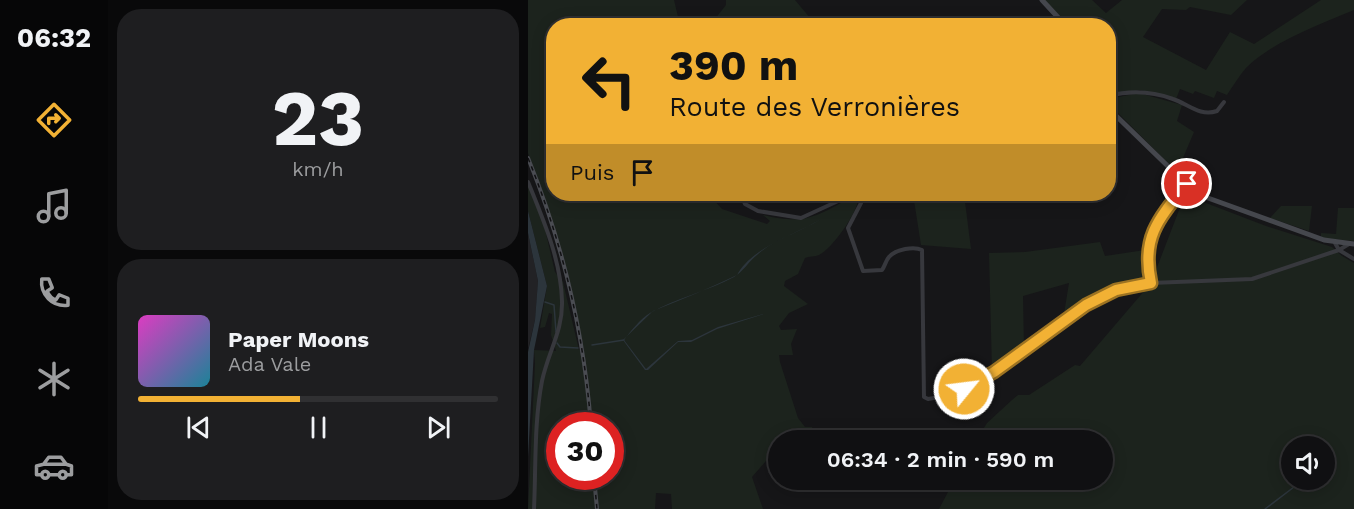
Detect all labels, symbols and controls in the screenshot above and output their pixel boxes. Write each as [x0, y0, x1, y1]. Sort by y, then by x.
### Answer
text: 06:32 [17, 22, 91, 54]
text: 390 m [669, 41, 798, 90]
icon: left [570, 42, 648, 120]
text: 23 [272, 72, 364, 164]
text: Route des Verronières [669, 91, 960, 123]
icon: directions [33, 99, 75, 141]
icon: arrive [626, 156, 659, 189]
text: km/h [292, 157, 344, 181]
pin [1161, 158, 1212, 209]
text: Puis [570, 160, 614, 185]
icon: arrive [1170, 167, 1203, 200]
icon: music [33, 185, 75, 227]
icon: phone [33, 272, 75, 314]
text: Paper Moons [228, 327, 369, 352]
text: Ada Vale [228, 352, 311, 376]
position arrow [932, 357, 996, 421]
icon: climate [33, 358, 75, 400]
icon: previous [182, 411, 215, 444]
icon: pause [302, 411, 335, 444]
icon: next [422, 411, 455, 444]
speed limit sign: 30 [546, 412, 624, 490]
map controls [1281, 436, 1335, 490]
button: sound [1281, 436, 1335, 490]
icon: car [33, 445, 75, 487]
text: 06:34 · 2 min · 590 m [827, 447, 1054, 472]

